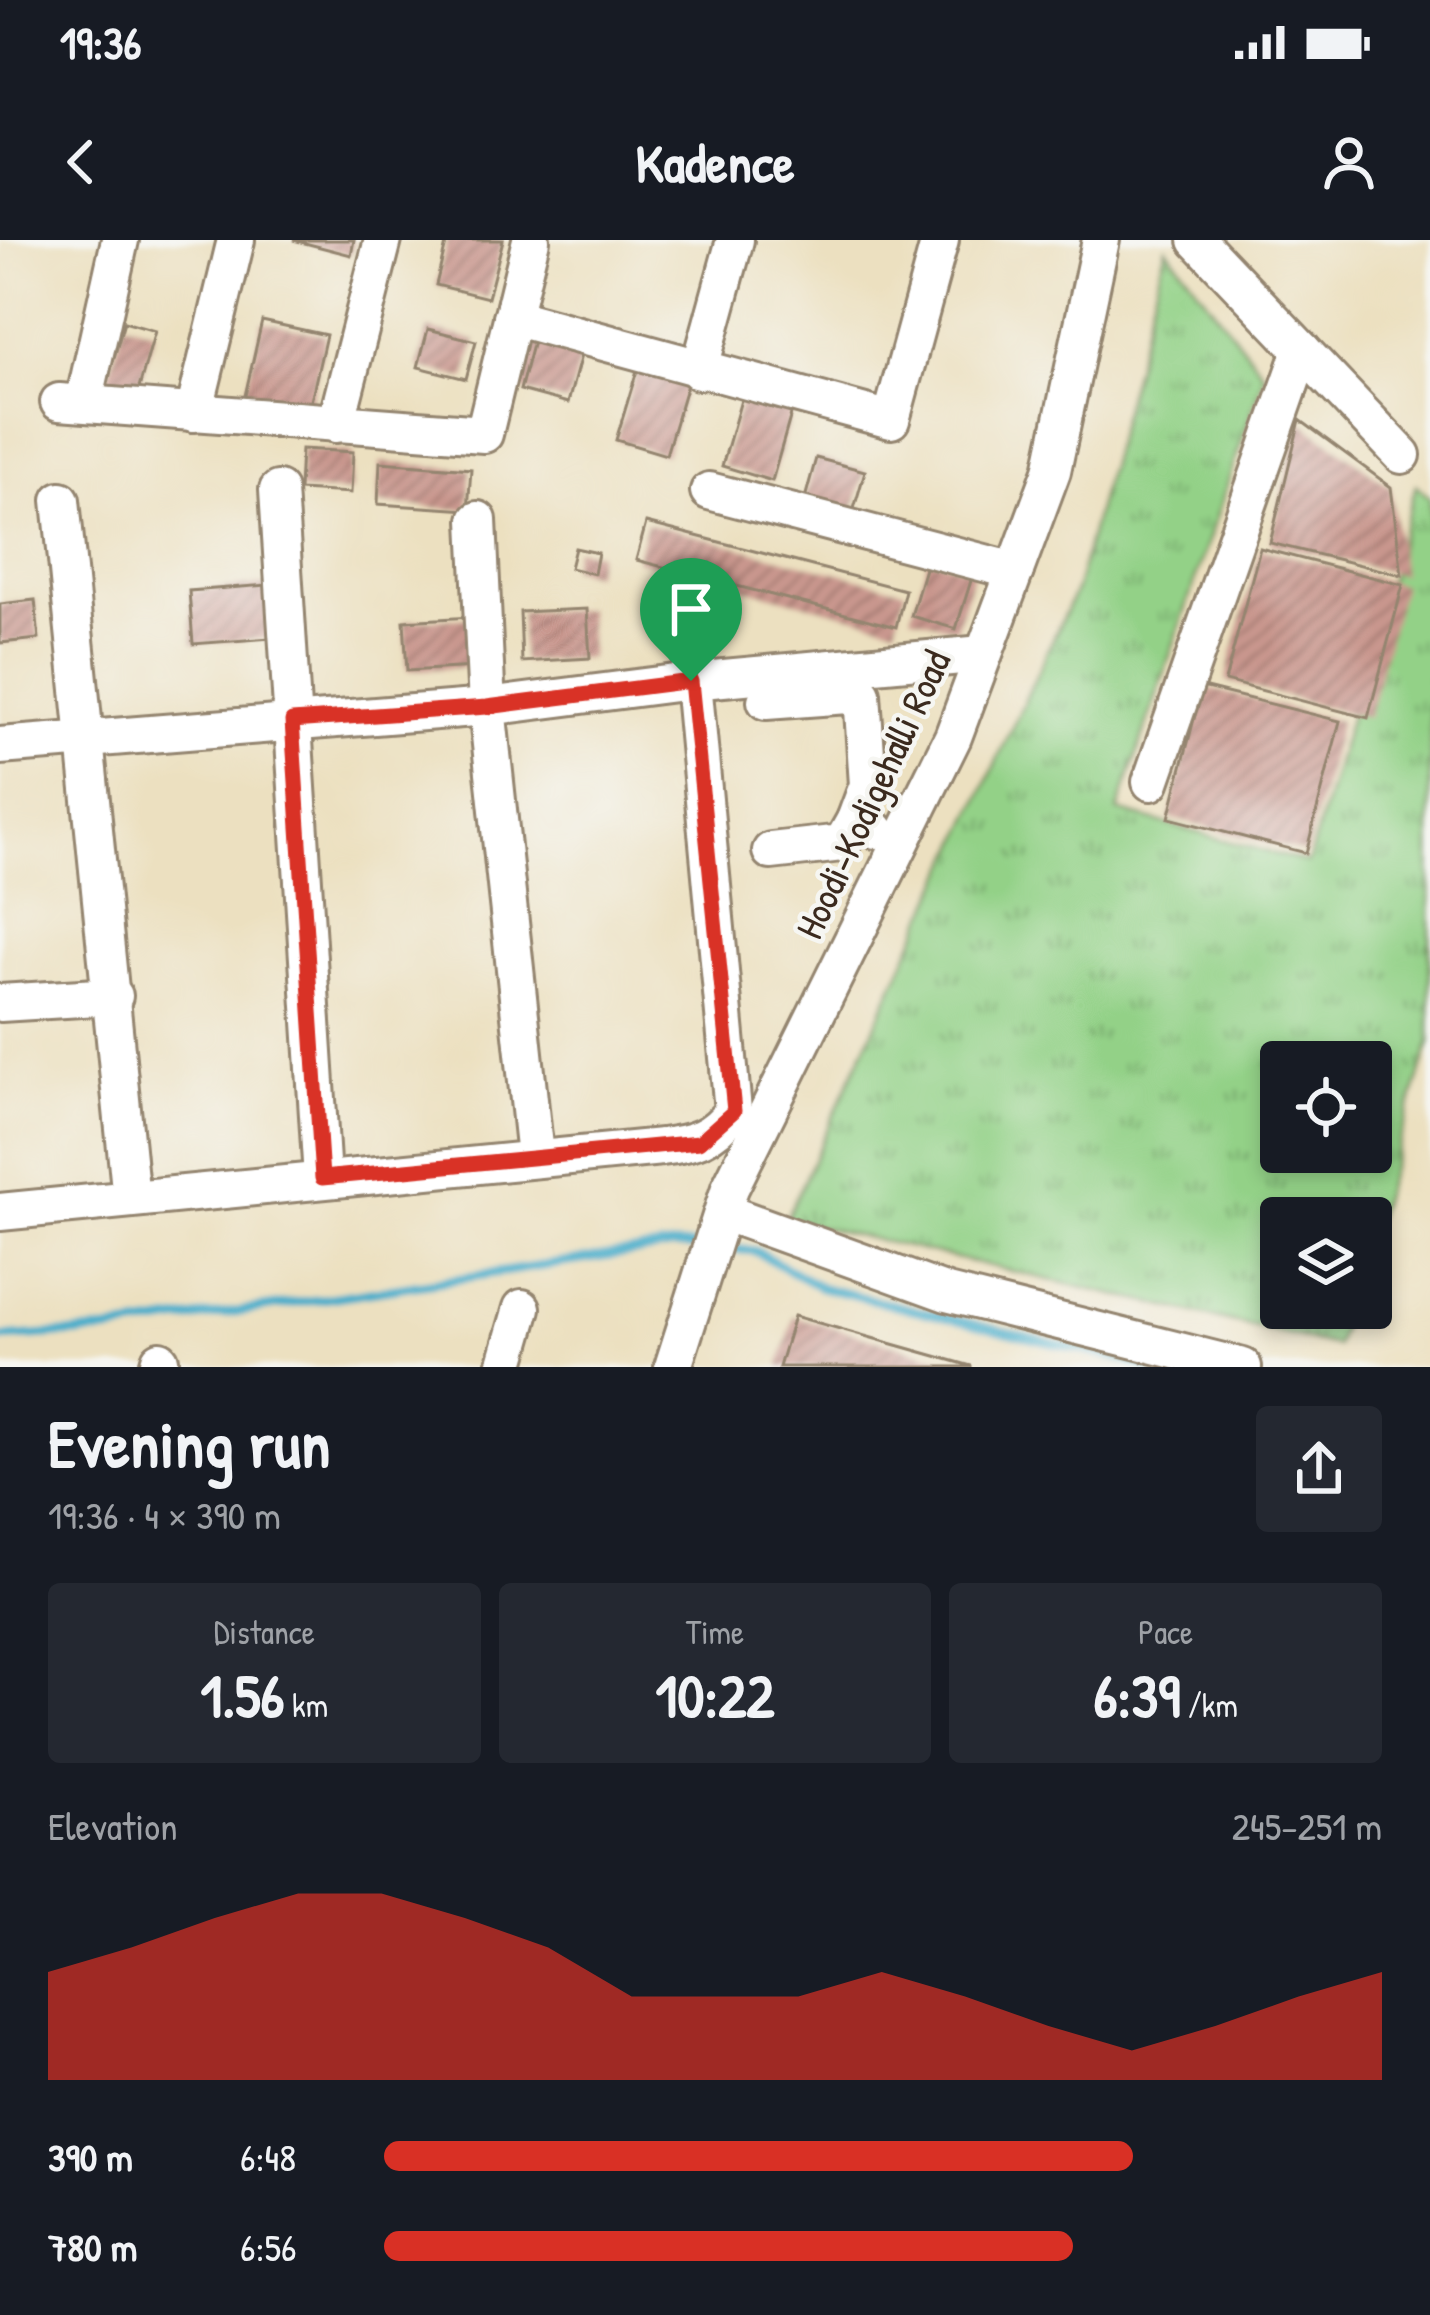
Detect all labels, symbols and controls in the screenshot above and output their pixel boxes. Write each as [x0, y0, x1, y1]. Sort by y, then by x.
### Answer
text: 19:36 [60, 12, 141, 73]
text: Kadence [636, 126, 794, 199]
icon: back [48, 129, 114, 195]
icon: person [1316, 129, 1382, 195]
pin [640, 558, 742, 681]
icon: arrive [658, 576, 724, 642]
street label: Hoodi-Kodigehalli Road [782, 641, 962, 947]
map controls [1260, 1041, 1392, 1329]
button: locate [1260, 1041, 1392, 1173]
button: layers [1260, 1197, 1392, 1329]
text: Evening run [48, 1398, 330, 1488]
button: share [1256, 1406, 1382, 1532]
text: 19:36 · 4 × 390 m [48, 1488, 281, 1541]
text: Distance [214, 1610, 315, 1654]
text: Time [686, 1610, 744, 1654]
text: Pace [1138, 1610, 1193, 1654]
text: 1.56 [200, 1654, 284, 1736]
text: 10:22 [656, 1654, 774, 1736]
text: 6:39 [1093, 1654, 1180, 1736]
text: km [284, 1683, 328, 1727]
text: /km [1180, 1683, 1238, 1727]
text: Elevation [48, 1799, 178, 1852]
text: 245–251 m [1232, 1799, 1382, 1852]
text: 390 m [48, 2130, 133, 2183]
text: 6:48 [240, 2130, 296, 2183]
text: 780 m [48, 2220, 137, 2273]
text: 6:56 [240, 2220, 297, 2273]

